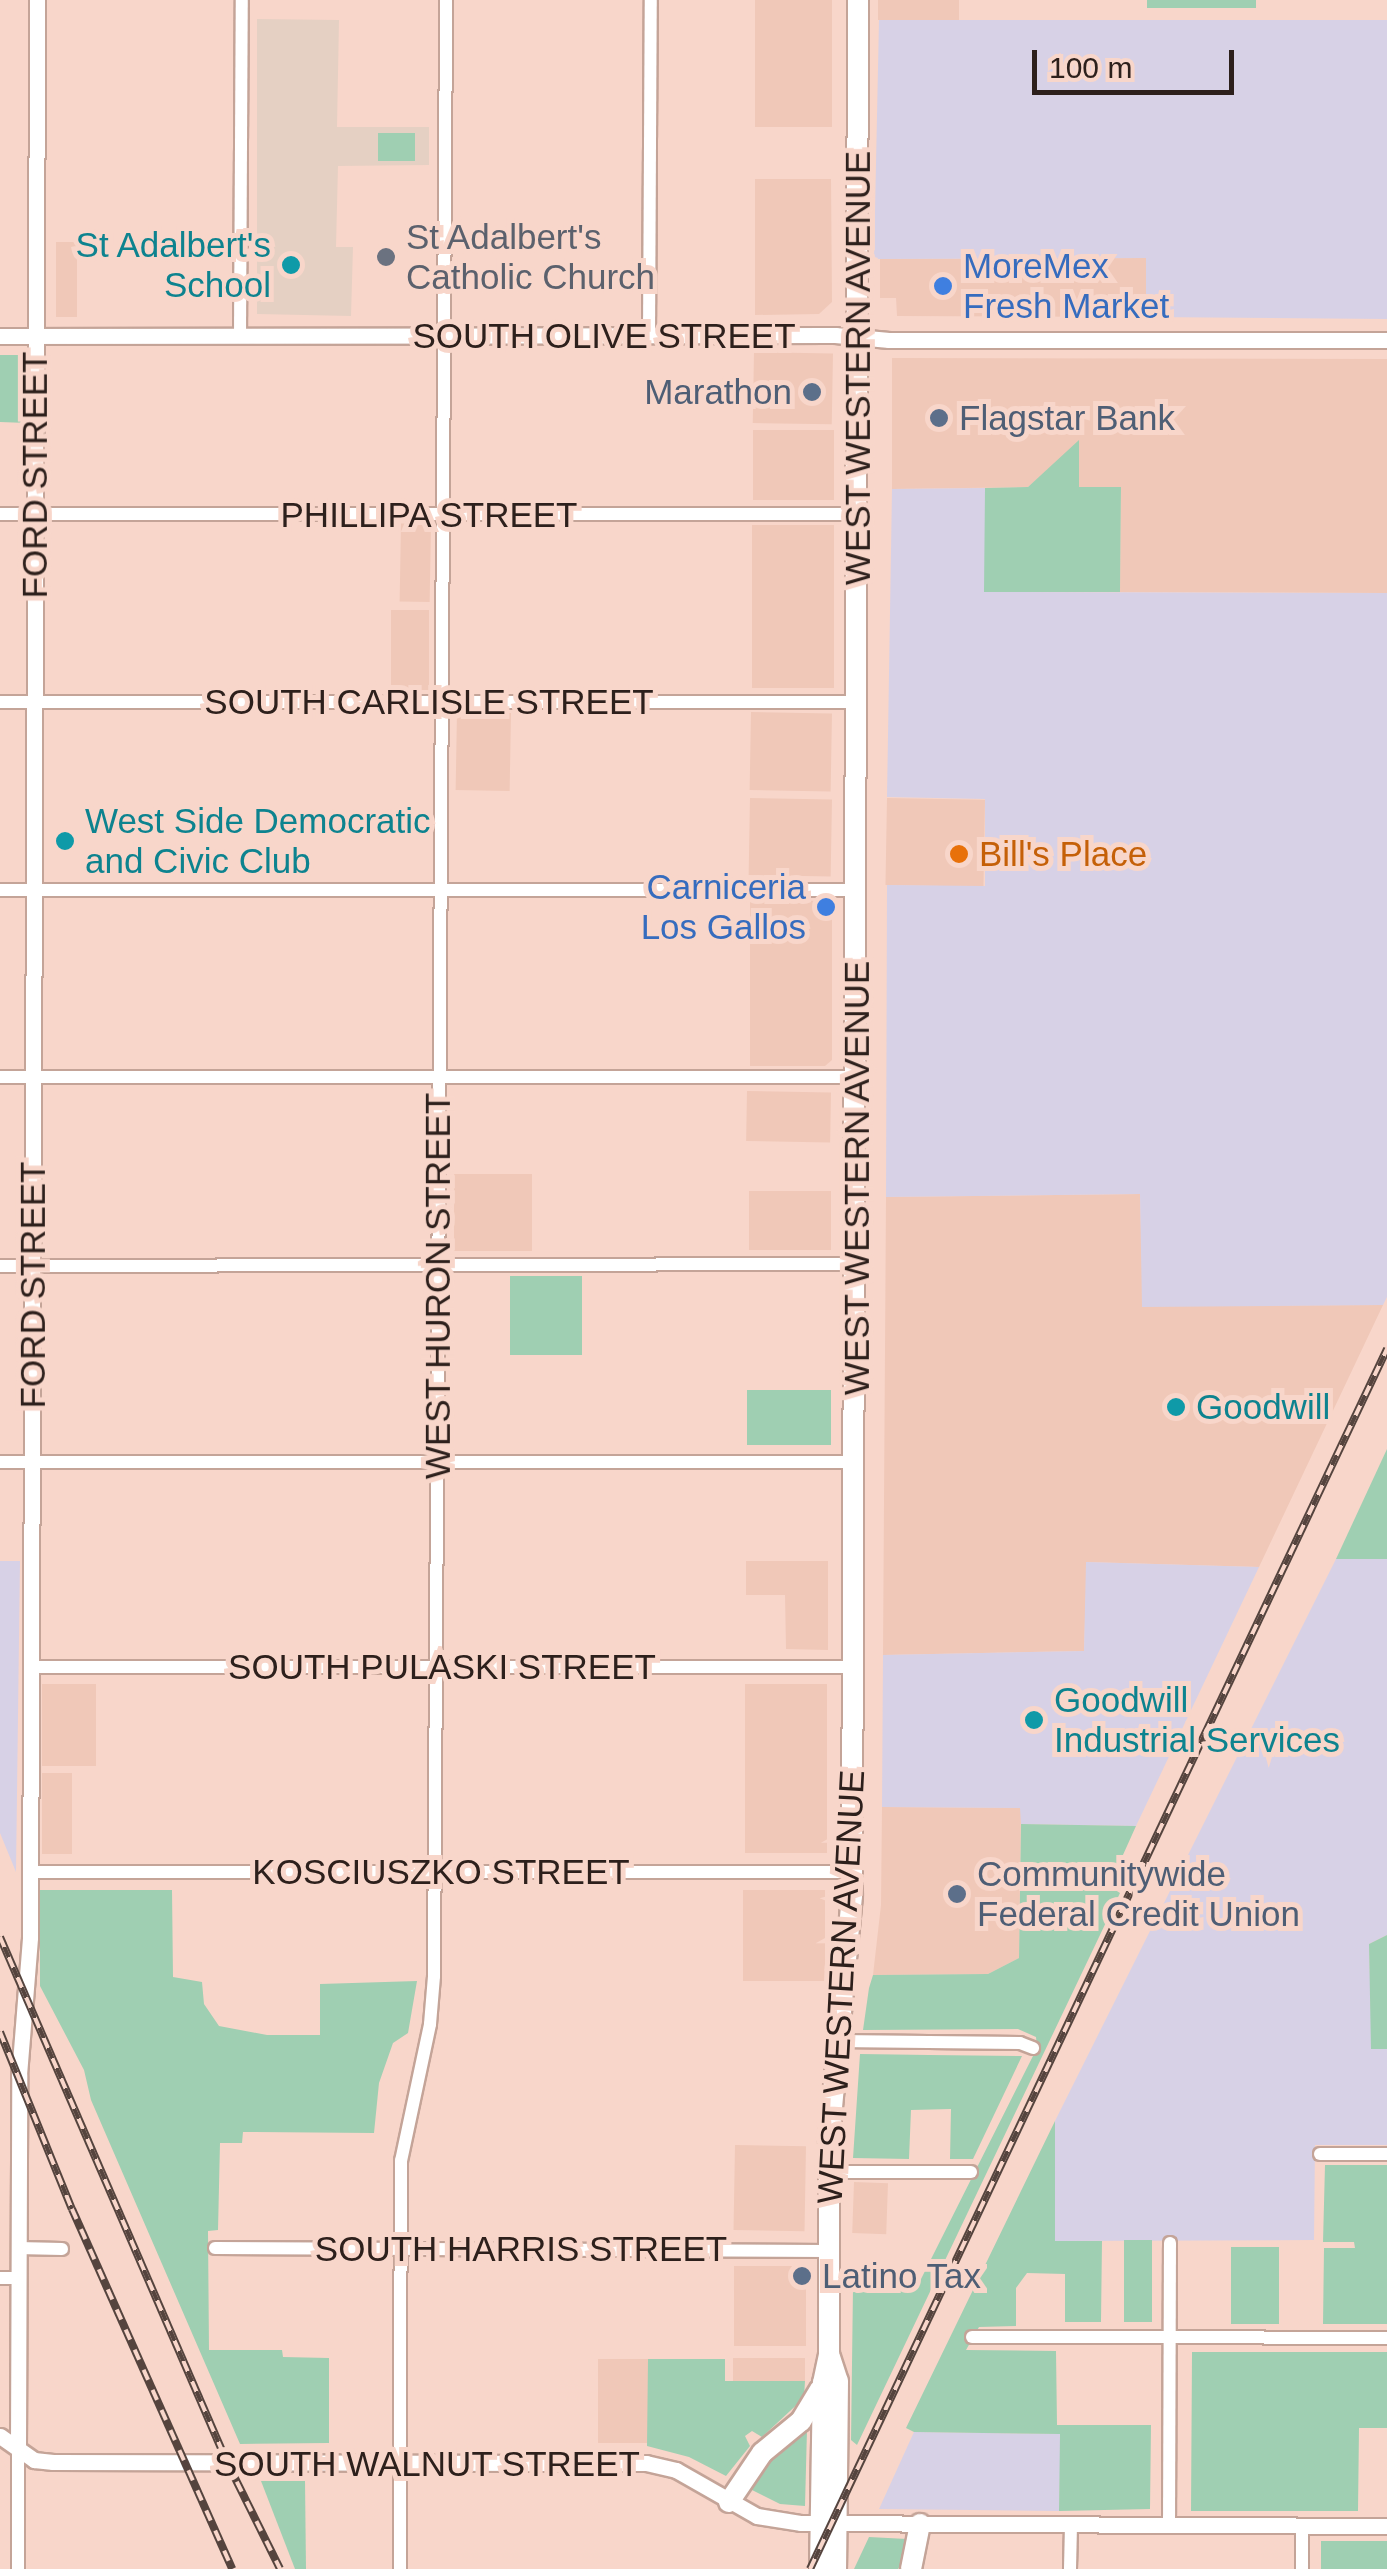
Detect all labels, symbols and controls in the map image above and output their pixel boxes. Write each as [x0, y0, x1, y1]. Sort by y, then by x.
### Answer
scale bar [1037, 30, 1240, 92]
text: 100 m [1049, 51, 1132, 84]
street label: WEST WESTERN AVENUE [837, 150, 879, 586]
place label: St Adalbert's Catholic Church [406, 216, 655, 298]
place label: St Adalbert's School [74, 224, 271, 306]
place label: MoreMex Fresh Market [963, 245, 1169, 327]
marker: St Adalbert's Catholic Church [375, 246, 397, 268]
marker: St Adalbert's School [280, 254, 302, 276]
marker: MoreMex Fresh Market [932, 275, 954, 297]
street label: SOUTH OLIVE STREET [412, 315, 796, 357]
street label: FORD STREET [14, 352, 56, 598]
place label: Marathon [644, 371, 792, 413]
marker: Marathon [801, 381, 823, 403]
place label: Flagstar Bank [959, 397, 1175, 439]
marker: Flagstar Bank [928, 407, 950, 429]
street label: PHILLIPA STREET [280, 494, 578, 536]
street label: SOUTH CARLISLE STREET [204, 681, 654, 723]
place label: West Side Democratic and Civic Club [85, 800, 431, 882]
marker: West Side Democratic and Civic Club [54, 830, 76, 852]
place label: Bill's Place [979, 833, 1147, 875]
marker: Bill's Place [948, 843, 970, 865]
place label: Carniceria Los Gallos [641, 866, 806, 948]
marker: Carniceria Los Gallos [815, 896, 837, 918]
street label: WEST WESTERN AVENUE [836, 960, 878, 1396]
street label: WEST HURON STREET [417, 1093, 459, 1479]
street label: FORD STREET [12, 1162, 54, 1408]
place label: Goodwill [1196, 1386, 1330, 1428]
marker: Goodwill [1165, 1396, 1187, 1418]
street label: SOUTH PULASKI STREET [228, 1646, 656, 1688]
place label: Goodwill Industrial Services [1054, 1679, 1340, 1761]
marker: Goodwill Industrial Services [1023, 1709, 1045, 1731]
street label: WEST WESTERN AVENUE [809, 1768, 873, 2206]
street label: KOSCIUSZKO STREET [252, 1851, 630, 1893]
place label: Communitywide Federal Credit Union [977, 1853, 1300, 1935]
marker: Communitywide Federal Credit Union [946, 1883, 968, 1905]
street label: SOUTH HARRIS STREET [315, 2228, 727, 2270]
place label: Latino Tax [822, 2255, 982, 2297]
marker: Latino Tax [791, 2265, 813, 2287]
street label: SOUTH WALNUT STREET [214, 2443, 640, 2485]

